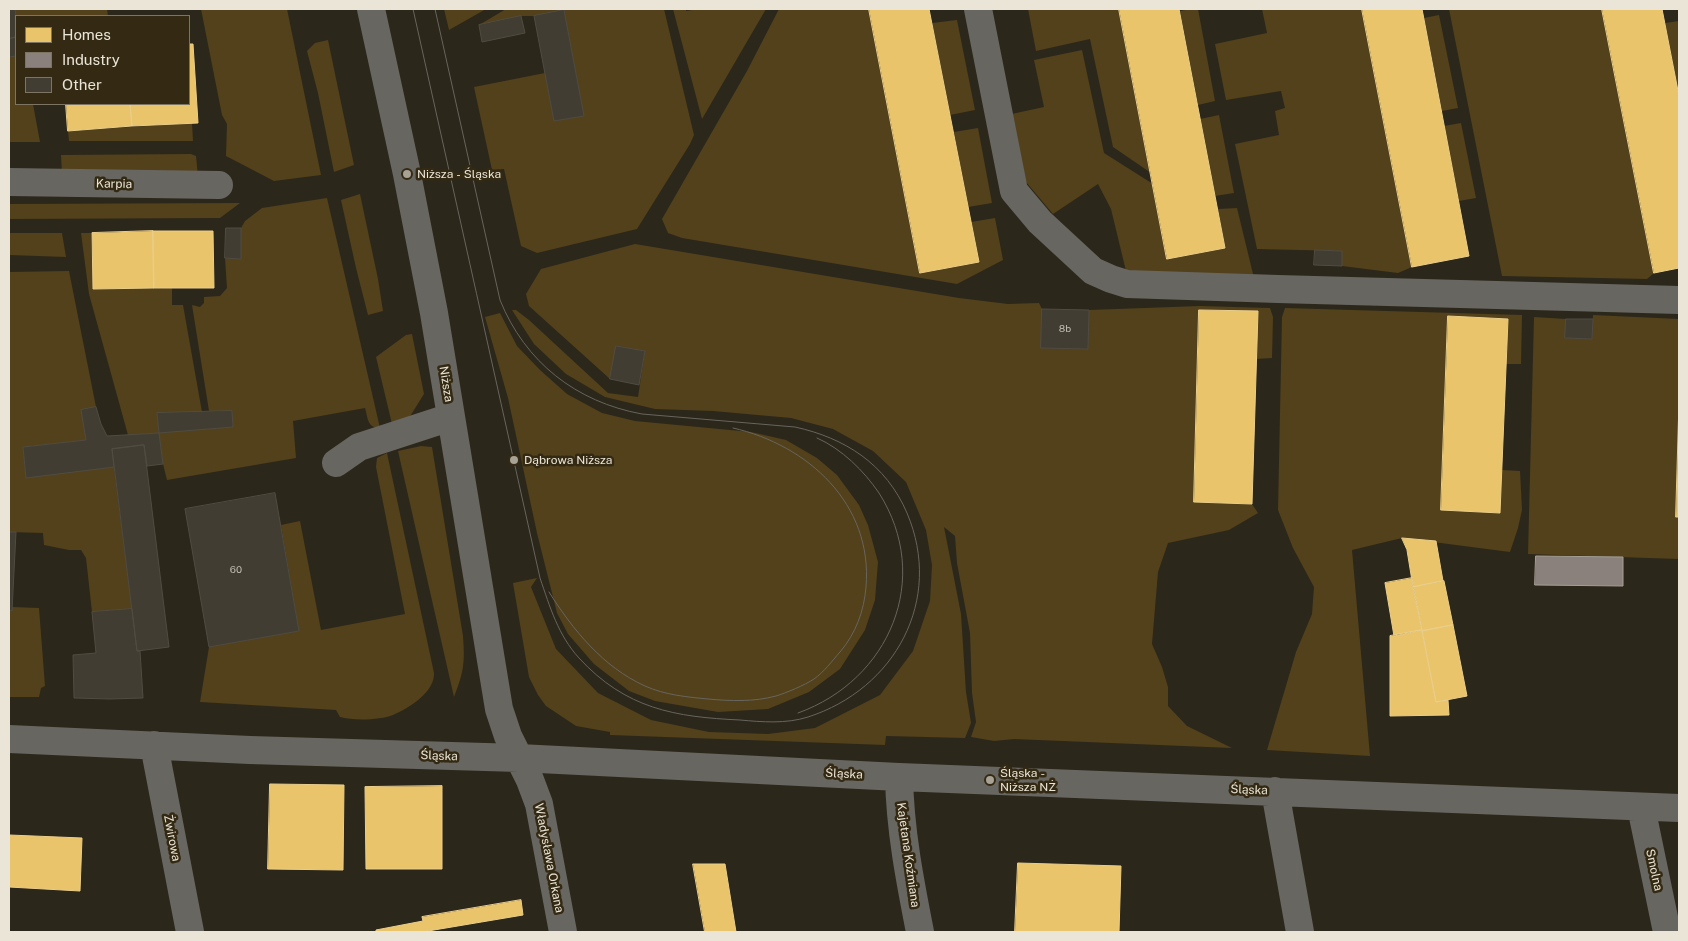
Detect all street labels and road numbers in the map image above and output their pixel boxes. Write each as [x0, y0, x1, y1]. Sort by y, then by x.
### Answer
street label: Karpia [96, 176, 132, 192]
street label: Niższa [436, 365, 456, 403]
street label: Śląska [420, 748, 458, 764]
street label: Śląska [825, 766, 863, 782]
street label: Śląska [1230, 782, 1268, 798]
street label: Władysława Orkana [531, 802, 567, 914]
street label: Kajetana Koźmiana [894, 802, 922, 908]
street label: Żwirowa [160, 814, 184, 862]
street label: Smolna [1643, 848, 1665, 892]

